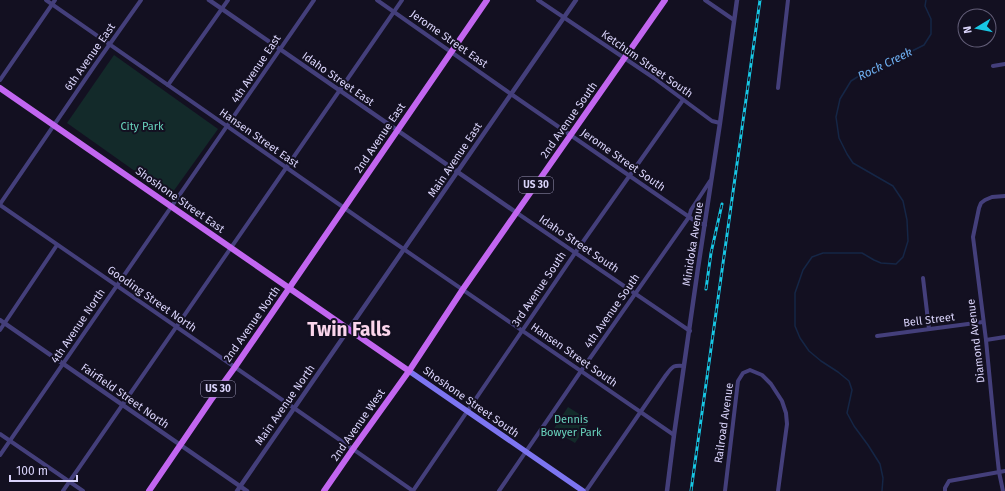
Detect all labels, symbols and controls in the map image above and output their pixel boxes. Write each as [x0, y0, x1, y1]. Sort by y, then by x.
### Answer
street label: Jerome Street East [408, 7, 490, 71]
north arrow [957, 8, 997, 48]
street label: 6th Avenue East [62, 21, 118, 93]
text: N [961, 25, 975, 34]
street label: Ketchum Street South [599, 28, 695, 100]
street label: 4th Avenue East [228, 32, 284, 106]
water label: Rock Creek [855, 45, 915, 83]
street label: Idaho Street East [299, 49, 377, 109]
street label: 2nd Avenue South [538, 79, 600, 161]
street label: 2nd Avenue East [352, 101, 408, 175]
street label: Hansen Street East [217, 106, 301, 170]
park label: City Park [120, 120, 164, 133]
street label: Main Avenue East [425, 120, 485, 200]
street label: Jerome Street South [578, 126, 668, 194]
street label: Shoshone Street East [133, 164, 227, 236]
road number: US 30 [519, 177, 553, 193]
street label: Minidoka Avenue [680, 201, 706, 287]
street label: Idaho Street South [537, 212, 621, 276]
street label: 3rd Avenue South [509, 249, 569, 329]
street label: Gooding Street North [105, 263, 199, 335]
street label: 4th Avenue South [581, 271, 643, 351]
street label: 2nd Avenue North [221, 284, 283, 364]
street label: 4th Avenue North [48, 286, 108, 366]
street label: Diamond Avenue [964, 298, 988, 384]
street label: Bell Street [902, 310, 956, 330]
district label: Twin Falls [307, 318, 391, 341]
street label: Hansen Street South [528, 320, 620, 390]
street label: Fairfield Street North [79, 361, 171, 431]
street label: Main Avenue North [252, 362, 318, 448]
street label: Shoshone Street South [420, 364, 522, 440]
road number: US 30 [201, 381, 235, 397]
street label: Railroad Avenue [712, 382, 736, 464]
street label: 2nd Avenue West [328, 386, 388, 463]
park label: Dennis Bowyer Park [540, 413, 602, 439]
scale bar [10, 457, 77, 483]
text: 100 m [16, 464, 48, 478]

